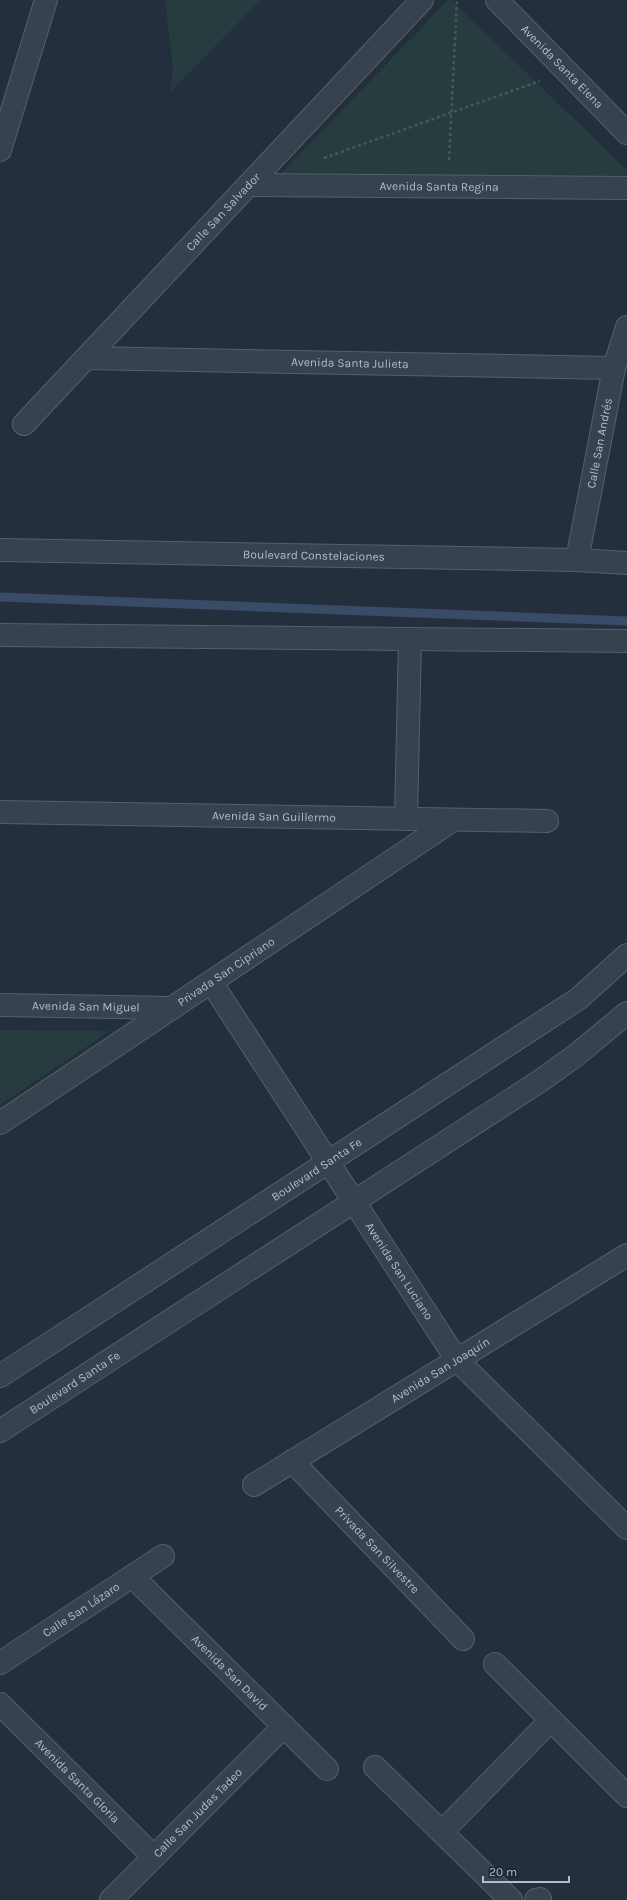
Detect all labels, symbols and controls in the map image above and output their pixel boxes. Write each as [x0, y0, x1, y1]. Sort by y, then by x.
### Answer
street label: Avenida Santa Elena [518, 22, 606, 111]
street label: Calle San Salvador [183, 170, 263, 254]
street label: Avenida Santa Regina [379, 179, 499, 194]
street label: Avenida Santa Julieta [291, 355, 409, 371]
street label: Calle San Andrés [584, 397, 615, 490]
street label: Boulevard Constelaciones [243, 547, 385, 564]
street label: Avenida San Guillermo [212, 808, 336, 825]
street label: Privada San Cipriano [175, 934, 277, 1009]
street label: Avenida San Miguel [32, 999, 140, 1014]
street label: Boulevard Santa Fe [269, 1135, 364, 1204]
street label: Avenida San Luciano [362, 1220, 436, 1322]
street label: Avenida San Joaquín [388, 1334, 492, 1406]
street label: Boulevard Santa Fe [27, 1348, 123, 1417]
street label: Privada San Silvestre [332, 1503, 422, 1596]
street label: Calle San Lázaro [40, 1579, 122, 1640]
street label: Avenida San David [189, 1632, 271, 1713]
street label: Avenida Santa Gloria [32, 1736, 123, 1826]
street label: Calle San Judas Tadeo [150, 1765, 245, 1860]
scale bar [483, 1858, 569, 1884]
text: 20 m [489, 1865, 517, 1879]

